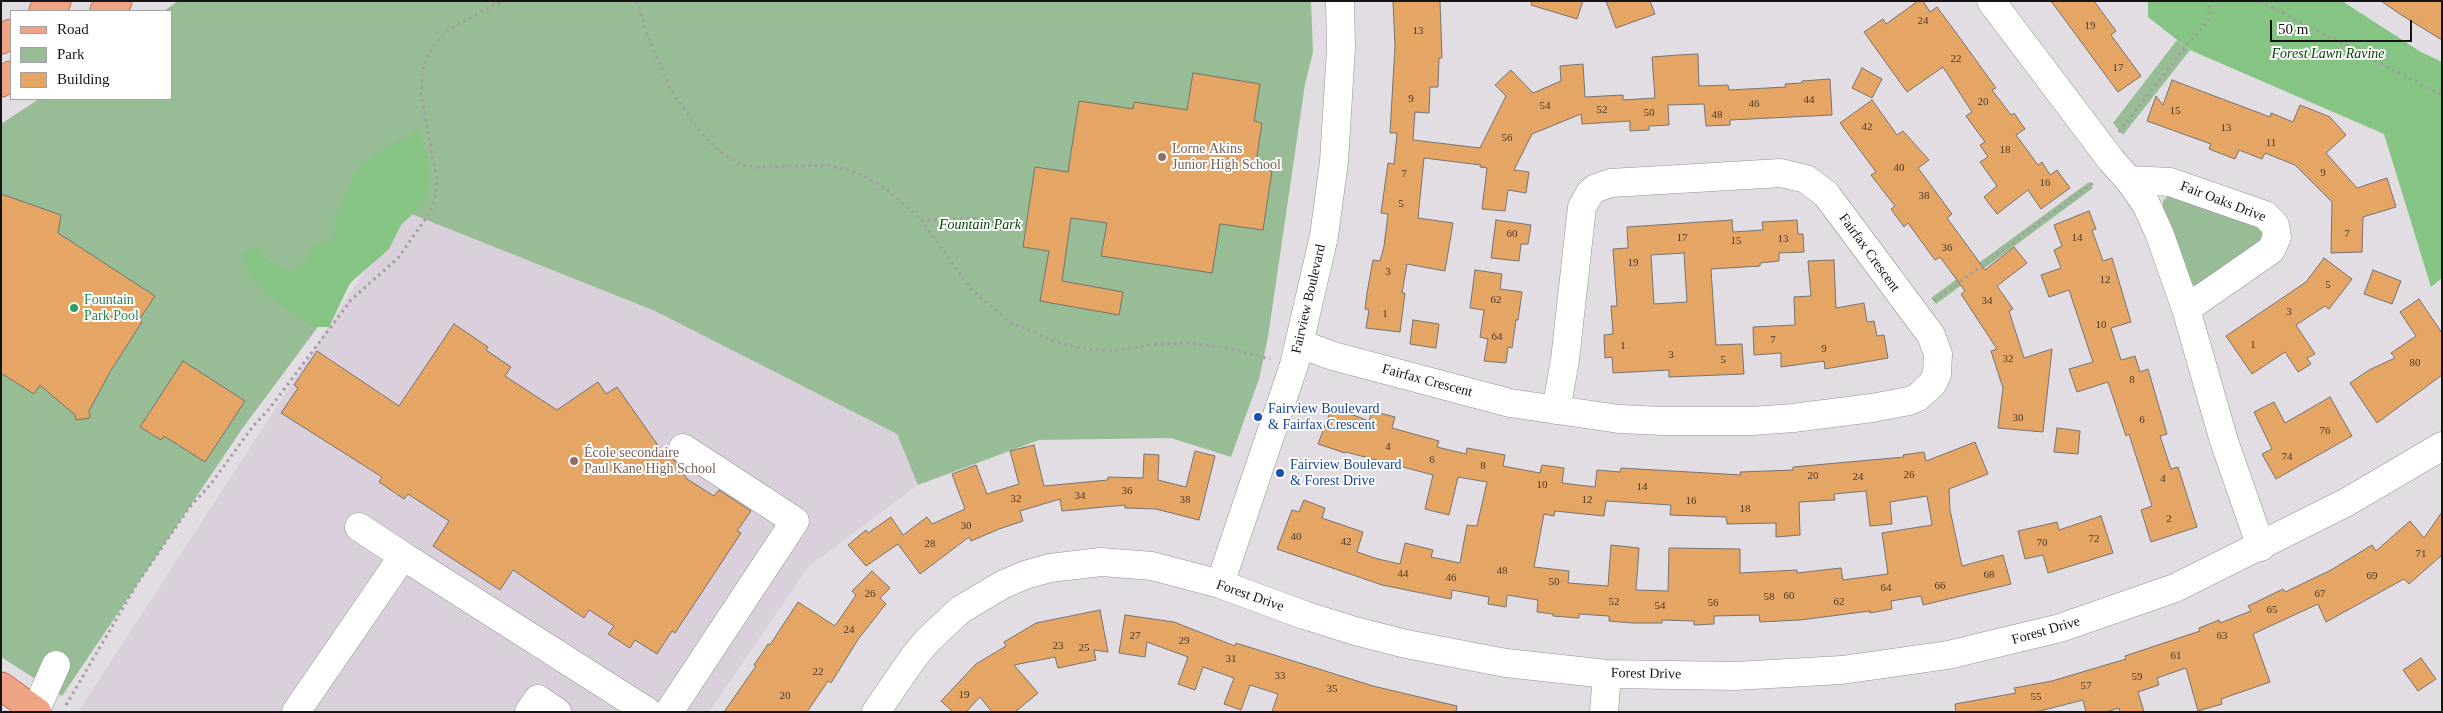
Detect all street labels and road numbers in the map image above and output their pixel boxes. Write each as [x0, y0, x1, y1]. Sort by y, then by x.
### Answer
street label: Fair Oaks Drive [2178, 178, 2268, 226]
street label: Fairfax Crescent [1835, 210, 1903, 296]
street label: Fairview Boulevard [1288, 243, 1330, 355]
street label: Fairfax Crescent [1380, 361, 1474, 401]
street label: Forest Drive [1214, 577, 1286, 615]
street label: Forest Drive [2010, 613, 2082, 649]
street label: Forest Drive [1611, 665, 1681, 683]

